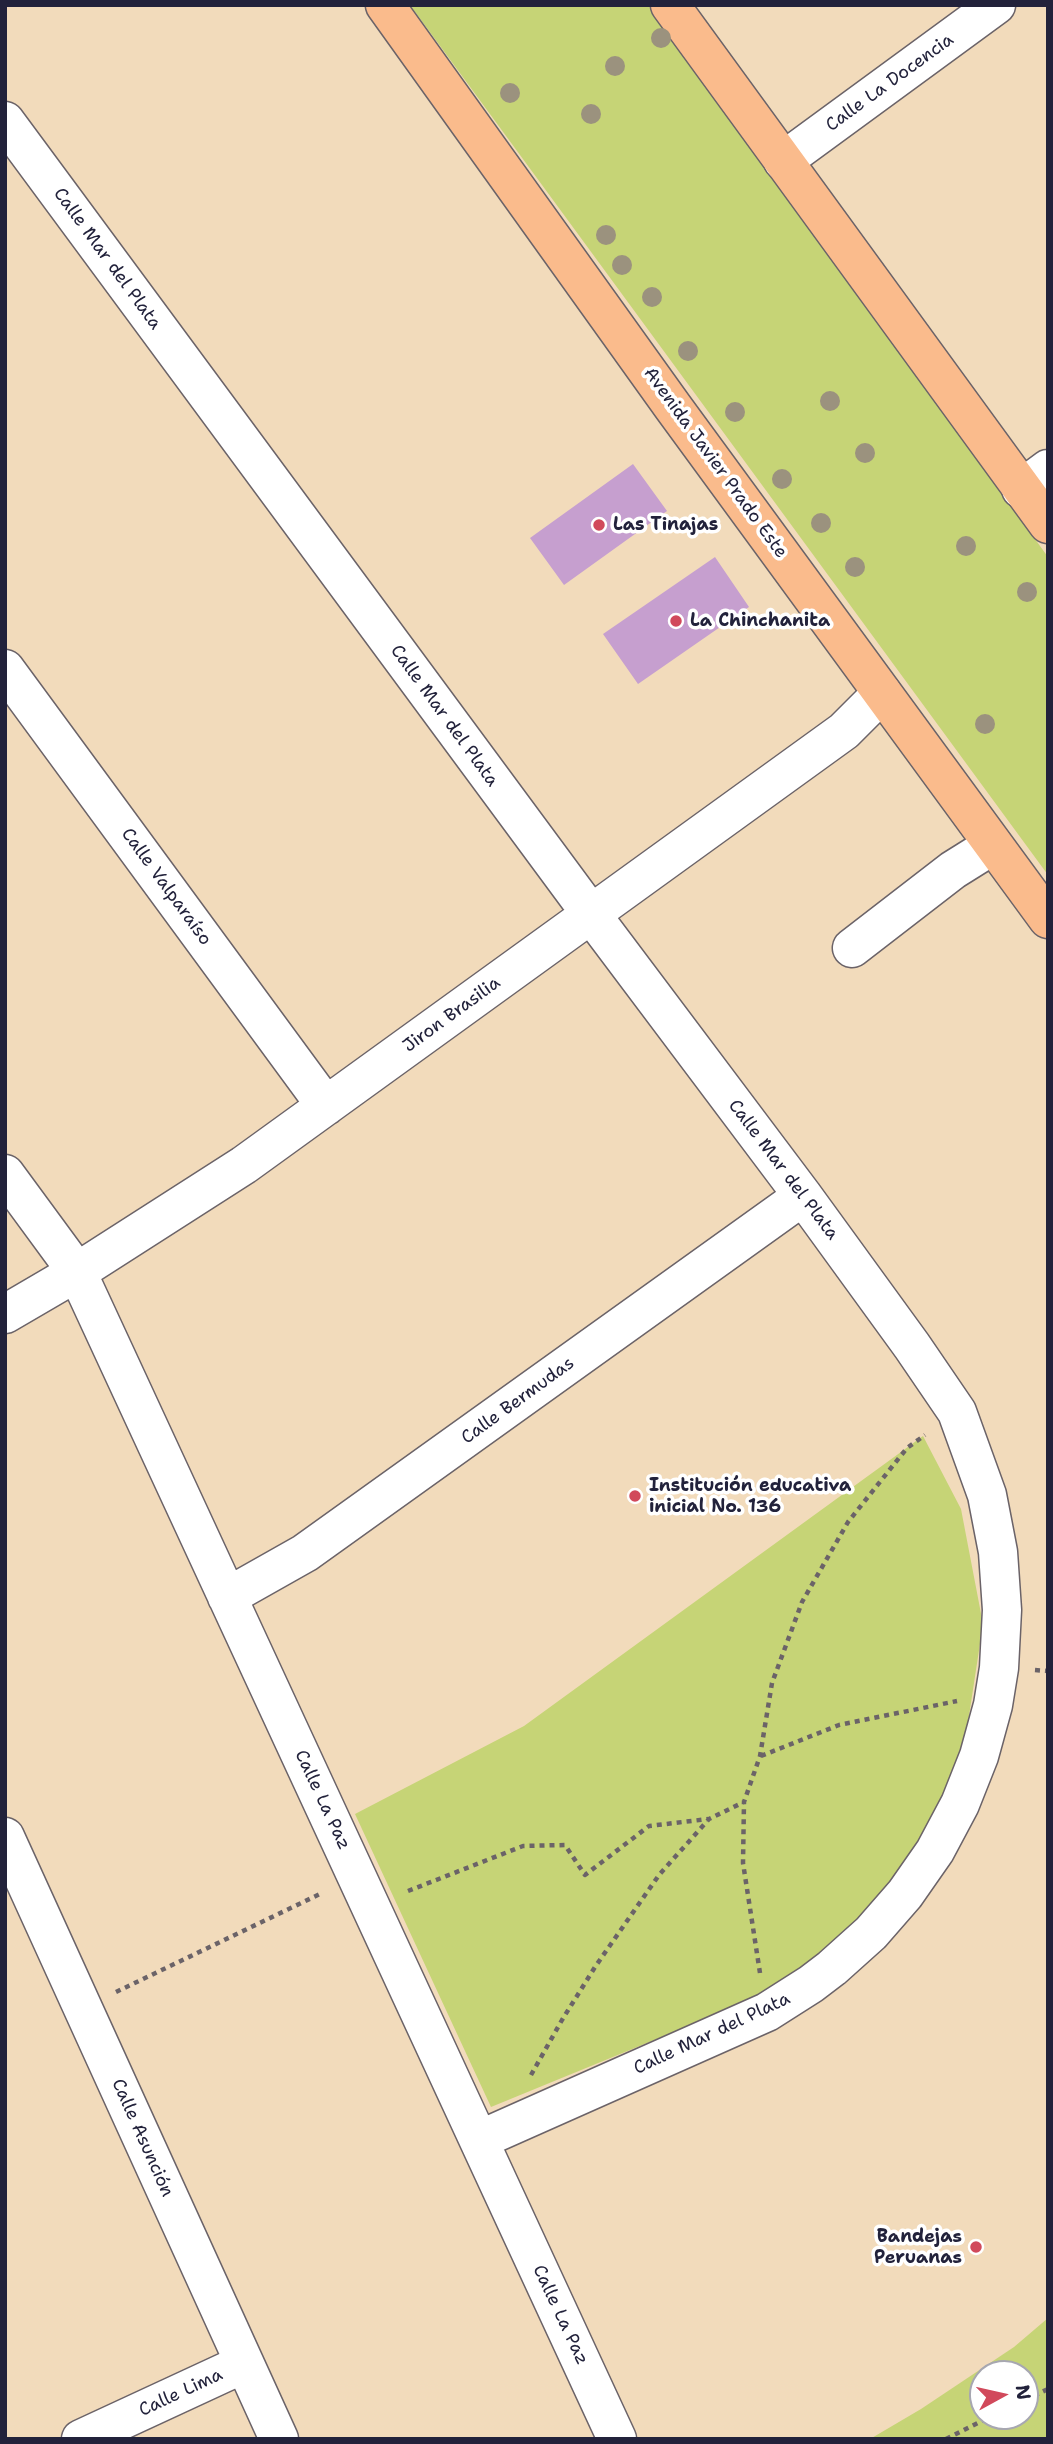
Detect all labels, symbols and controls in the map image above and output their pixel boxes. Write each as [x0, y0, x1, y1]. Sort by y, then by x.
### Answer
street label: Calle La Docencia [822, 29, 958, 137]
street label: Calle Mar del Plata [48, 184, 166, 334]
street label: Avenida Javier Prado Este [639, 363, 791, 563]
place label: Las Tinajas [613, 514, 718, 536]
marker: Las Tinajas [591, 517, 607, 533]
place label: La Chinchanita [690, 610, 830, 632]
marker: La Chinchanita [668, 613, 684, 629]
street label: Calle Mar del Plata [385, 641, 503, 791]
street label: Calle Valparaíso [116, 824, 216, 950]
street label: Jiron Brasilia [399, 972, 505, 1058]
street label: Calle Mar del Plata [723, 1096, 843, 1244]
street label: Calle Bermudas [457, 1353, 579, 1449]
place label: Institución educativa inicial No. 136 [649, 1475, 851, 1518]
marker: Institución educativa inicial No. 136 [627, 1488, 643, 1504]
street label: Calle La Paz [290, 1747, 354, 1853]
street label: Calle Mar del Plata [630, 1988, 794, 2080]
street label: Calle Asunción [106, 2076, 178, 2200]
place label: Bandejas Peruanas [874, 2226, 962, 2268]
marker: Bandejas Peruanas [968, 2239, 984, 2255]
street label: Calle La Paz [528, 2262, 592, 2368]
north arrow [969, 2360, 1039, 2430]
street label: Calle Lima [136, 2364, 226, 2422]
text: N [1010, 2383, 1037, 2401]

